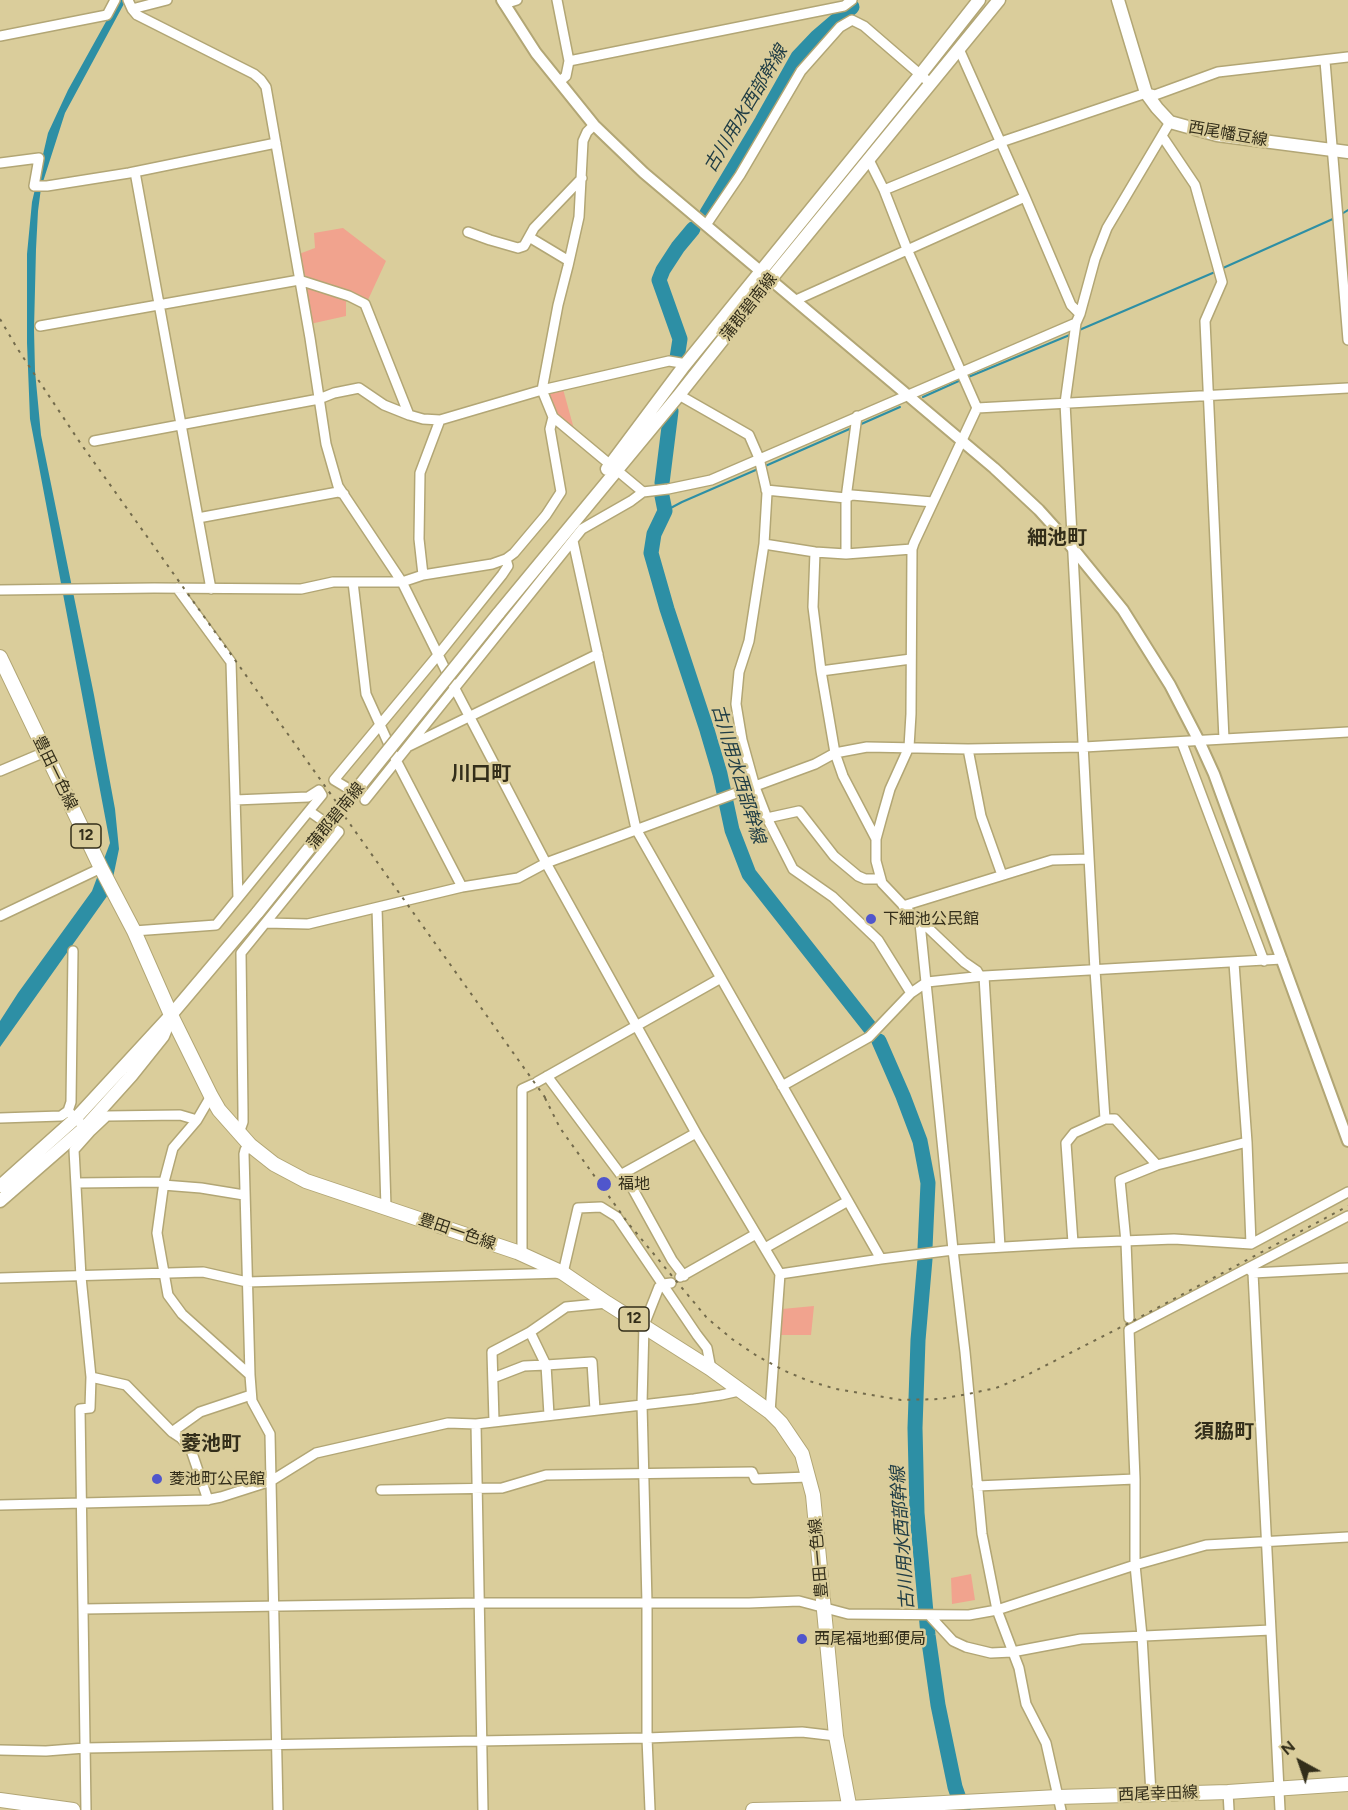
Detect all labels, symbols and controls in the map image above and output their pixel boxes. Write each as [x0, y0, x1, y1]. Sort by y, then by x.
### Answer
water label: 古川用水西部幹線 [700, 42, 792, 176]
street label: 西尾幡豆線 [1187, 118, 1269, 150]
street label: 蒲郡碧南線 [717, 270, 781, 344]
district label: 細池町 [1027, 526, 1087, 550]
water label: 古川用水西部幹線 [707, 702, 769, 846]
street label: 豊田一色線 [29, 733, 81, 813]
district label: 川口町 [451, 762, 511, 786]
street label: 蒲郡碧南線 [303, 779, 369, 853]
road number: 12 [71, 824, 101, 848]
place label: 下細池公民館 [883, 909, 979, 929]
marker: 下細池公民館 [864, 912, 878, 926]
place label: 福地 [618, 1174, 650, 1194]
marker: 福地 [595, 1175, 613, 1193]
street label: 豊田一色線 [416, 1210, 498, 1254]
road number: 12 [619, 1307, 649, 1331]
district label: 須脇町 [1194, 1420, 1254, 1444]
district label: 菱池町 [181, 1432, 241, 1456]
water label: 古川用水西部幹線 [887, 1465, 919, 1611]
place label: 菱池町公民館 [169, 1469, 265, 1489]
marker: 菱池町公民館 [150, 1472, 164, 1486]
street label: 豊田一色線 [806, 1517, 832, 1599]
place label: 西尾福地郵便局 [814, 1629, 926, 1649]
marker: 西尾福地郵便局 [795, 1632, 809, 1646]
north arrow [1270, 1732, 1330, 1792]
text: N [1277, 1737, 1299, 1759]
street label: 西尾幸田線 [1118, 1783, 1198, 1805]

